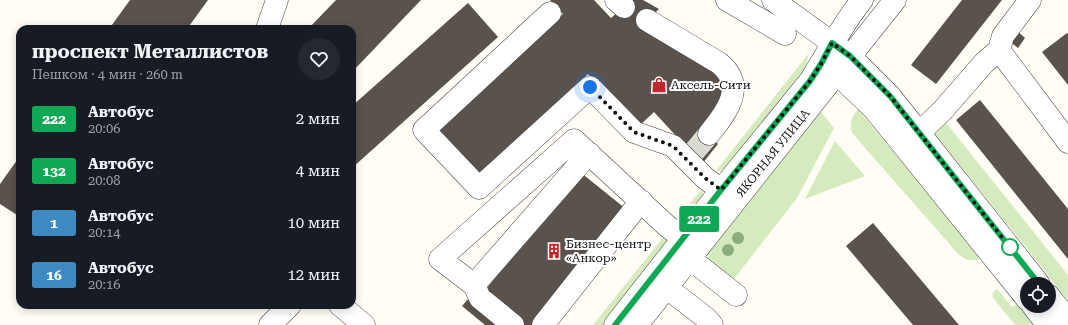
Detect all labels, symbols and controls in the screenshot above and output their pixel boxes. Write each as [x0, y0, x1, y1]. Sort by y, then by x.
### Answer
button: heart [298, 38, 340, 80]
text: проспект Металлистов [32, 40, 268, 63]
text: Пешком · 4 мин · 260 m [32, 67, 183, 82]
shop icon: Аксель-Сити [650, 76, 668, 94]
your location [580, 77, 600, 97]
place label: Аксель-Сити [671, 78, 751, 92]
text: Автобус [88, 103, 154, 121]
street label: ЯКОРНАЯ УЛИЦА [733, 106, 813, 200]
text: 2 мин [296, 110, 340, 128]
text: 222 [42, 111, 66, 127]
text: 20:06 [88, 121, 120, 136]
text: Автобус [88, 155, 154, 173]
text: 4 мин [296, 162, 340, 180]
text: 132 [42, 163, 66, 179]
text: 20:08 [88, 173, 120, 188]
line badge: 222 [676, 206, 722, 232]
text: Автобус [88, 207, 154, 225]
text: 222 [687, 211, 711, 227]
text: 10 мин [287, 214, 340, 232]
text: 1 [50, 215, 58, 231]
text: 20:14 [88, 225, 120, 240]
place label: Бизнес-центр «Анкор» [566, 237, 651, 265]
unlabelled marker [1001, 238, 1019, 256]
building icon: Бизнес-центр «Анкор» [545, 242, 563, 260]
text: Автобус [88, 259, 154, 277]
text: 12 мин [287, 266, 340, 284]
text: 16 [46, 267, 62, 283]
text: 20:16 [88, 277, 120, 292]
map controls [1020, 277, 1056, 313]
button: locate [1020, 277, 1056, 313]

